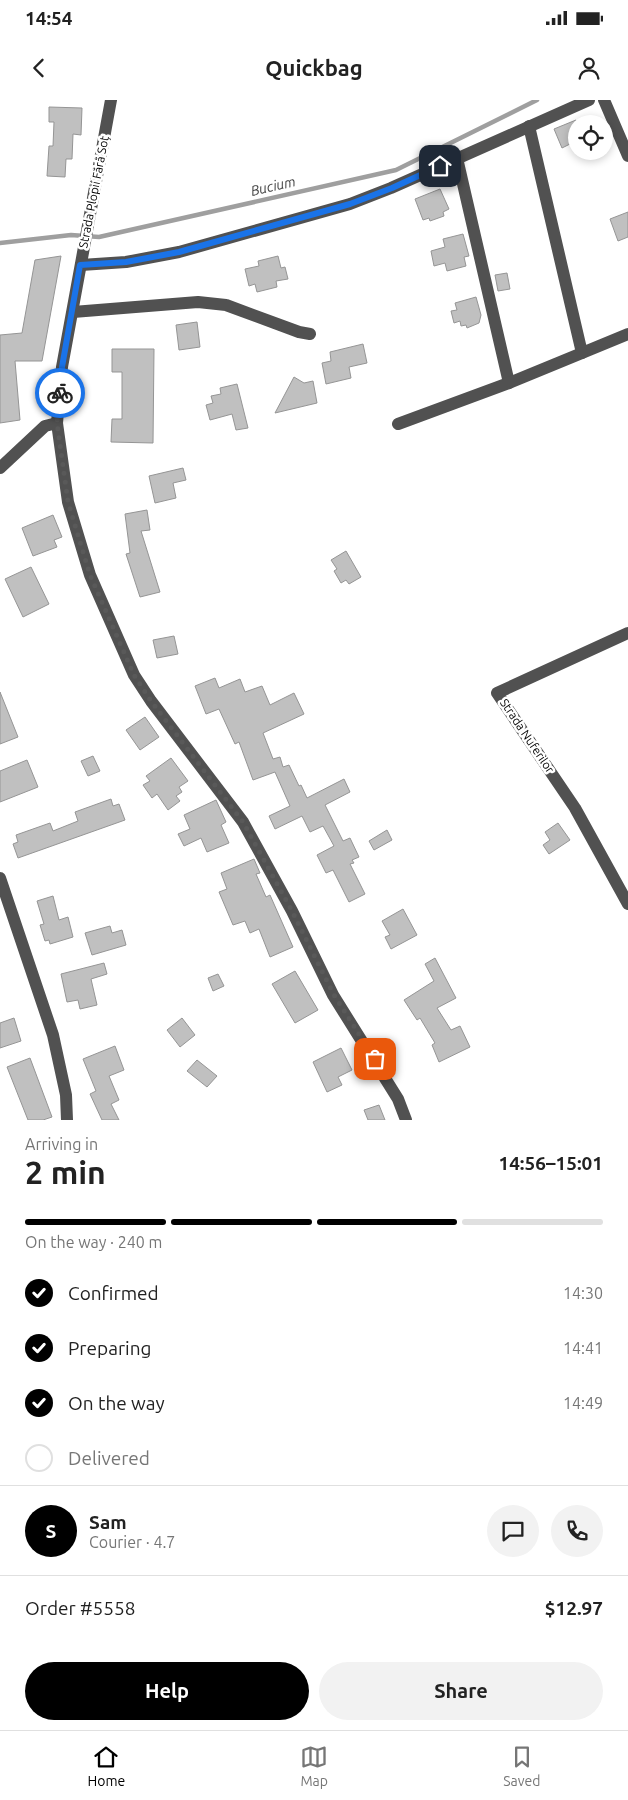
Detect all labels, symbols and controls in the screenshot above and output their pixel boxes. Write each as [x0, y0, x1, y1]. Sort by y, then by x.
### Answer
text: 14:54 [25, 7, 73, 29]
icon: back [25, 54, 53, 82]
icon: person [575, 54, 603, 82]
text: Quickbag [265, 55, 363, 80]
map controls [568, 115, 613, 160]
button: locate [568, 115, 613, 160]
street label: Strada Plopii Fără Soț [76, 134, 111, 249]
pin [419, 145, 461, 187]
icon: home [426, 152, 454, 180]
water label: Bucium [249, 173, 297, 199]
courier [35, 368, 85, 418]
icon: bike [46, 379, 74, 407]
street label: Strada Nuferilor [498, 696, 557, 776]
pin [354, 1038, 396, 1080]
icon: bag [361, 1045, 389, 1073]
text: Arriving in [25, 1135, 98, 1153]
text: 14:56–15:01 [498, 1152, 603, 1174]
text: 2 min [25, 1154, 106, 1190]
text: On the way · 240 m [25, 1233, 162, 1251]
icon: check [25, 1279, 53, 1307]
text: Confirmed [68, 1282, 159, 1304]
text: 14:30 [563, 1284, 603, 1302]
icon: check [25, 1334, 53, 1362]
text: Preparing [68, 1337, 152, 1359]
text: 14:41 [563, 1339, 603, 1357]
icon: check [25, 1389, 53, 1417]
text: On the way [68, 1392, 165, 1414]
text: 14:49 [563, 1394, 603, 1412]
text: Delivered [68, 1447, 150, 1469]
button: chat [487, 1505, 539, 1557]
button: phone [551, 1505, 603, 1557]
text: Sam [89, 1511, 127, 1533]
text: S [46, 1520, 56, 1542]
text: Courier · 4.7 [89, 1533, 175, 1551]
text: Order #5558 [25, 1597, 135, 1619]
text: $12.97 [545, 1597, 603, 1619]
button: Help [25, 1662, 309, 1720]
button: Share [319, 1662, 603, 1720]
tab: Home [87, 1743, 125, 1789]
tab: Map [300, 1743, 328, 1789]
tab: Saved [503, 1743, 540, 1789]

